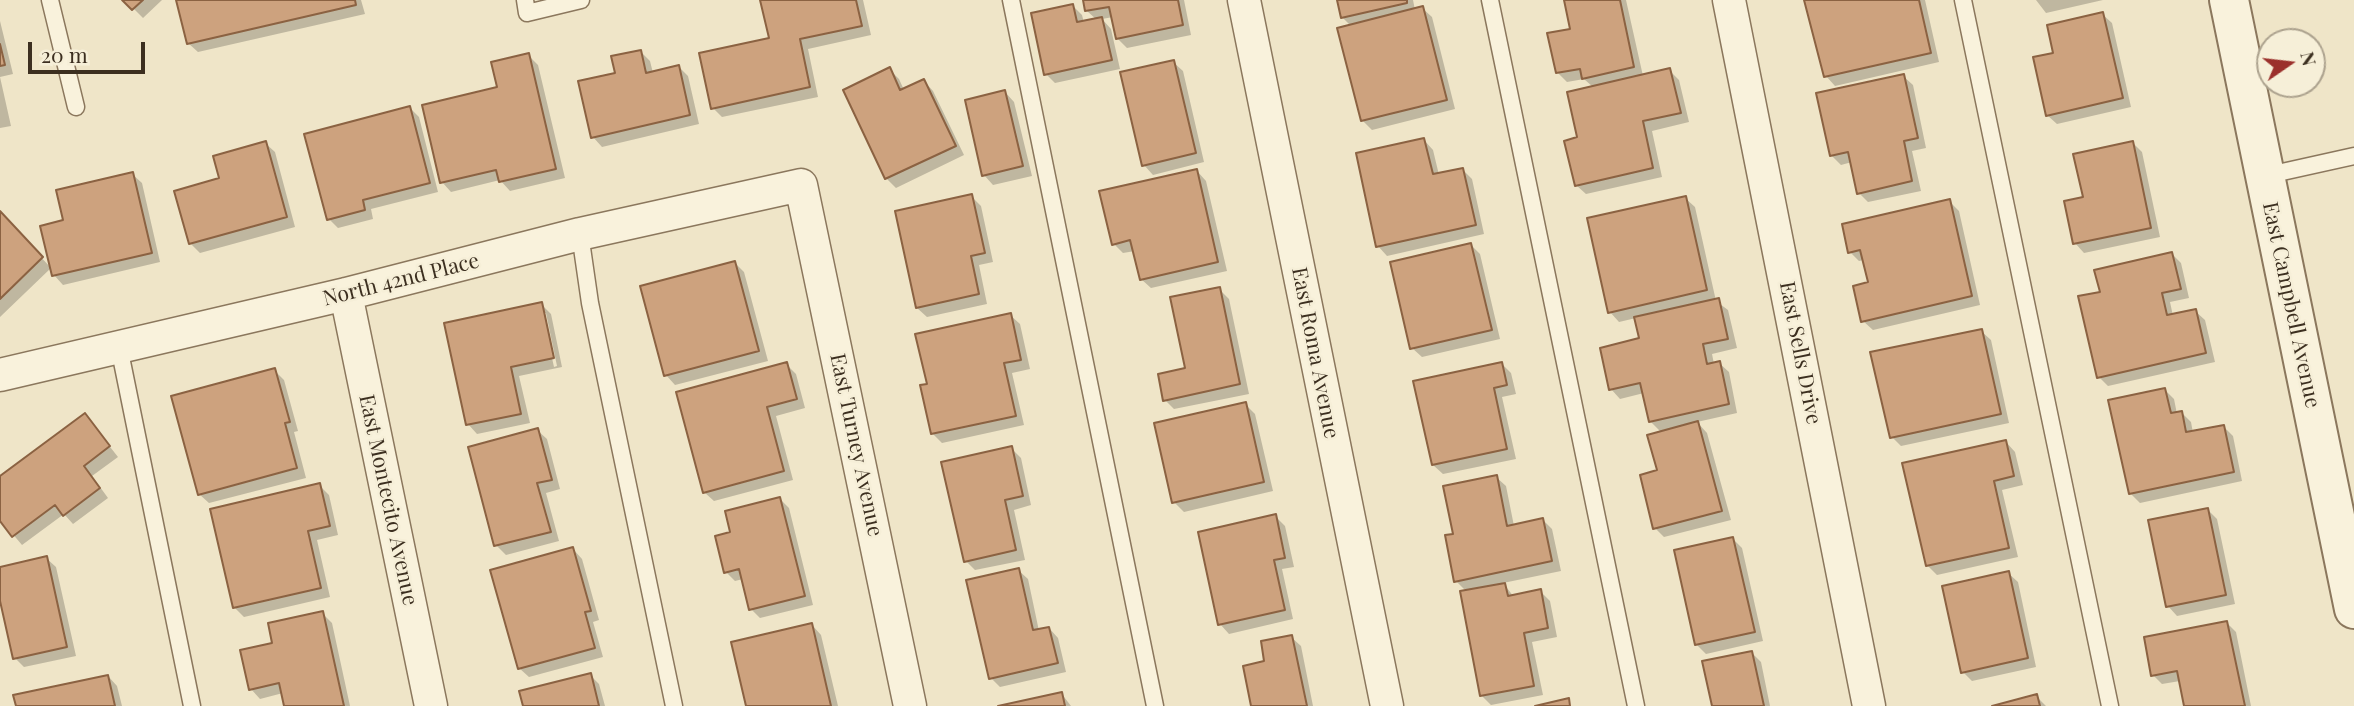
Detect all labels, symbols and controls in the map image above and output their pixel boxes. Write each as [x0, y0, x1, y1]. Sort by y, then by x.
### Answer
scale bar [32, 28, 149, 72]
north arrow [2256, 28, 2326, 98]
text: 20 m [41, 40, 88, 68]
text: N [2295, 49, 2324, 68]
street label: East Campbell Avenue [2257, 200, 2325, 410]
street label: North 42nd Place [320, 248, 482, 312]
street label: East Roma Avenue [1286, 265, 1344, 441]
street label: East Sells Drive [1774, 279, 1826, 427]
street label: East Turney Avenue [824, 351, 888, 539]
street label: East Montecito Avenue [353, 392, 423, 608]

